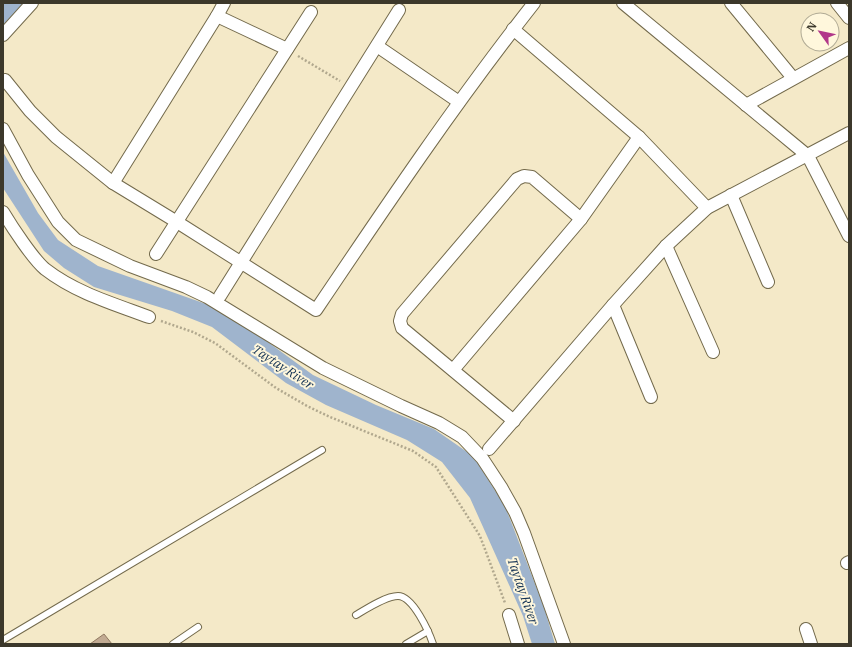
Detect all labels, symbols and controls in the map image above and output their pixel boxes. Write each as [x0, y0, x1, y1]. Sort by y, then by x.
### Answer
north arrow [800, 12, 840, 52]
text: N [803, 19, 820, 34]
water label: Taytay River [249, 341, 317, 393]
water label: Taytay River [504, 555, 543, 627]

